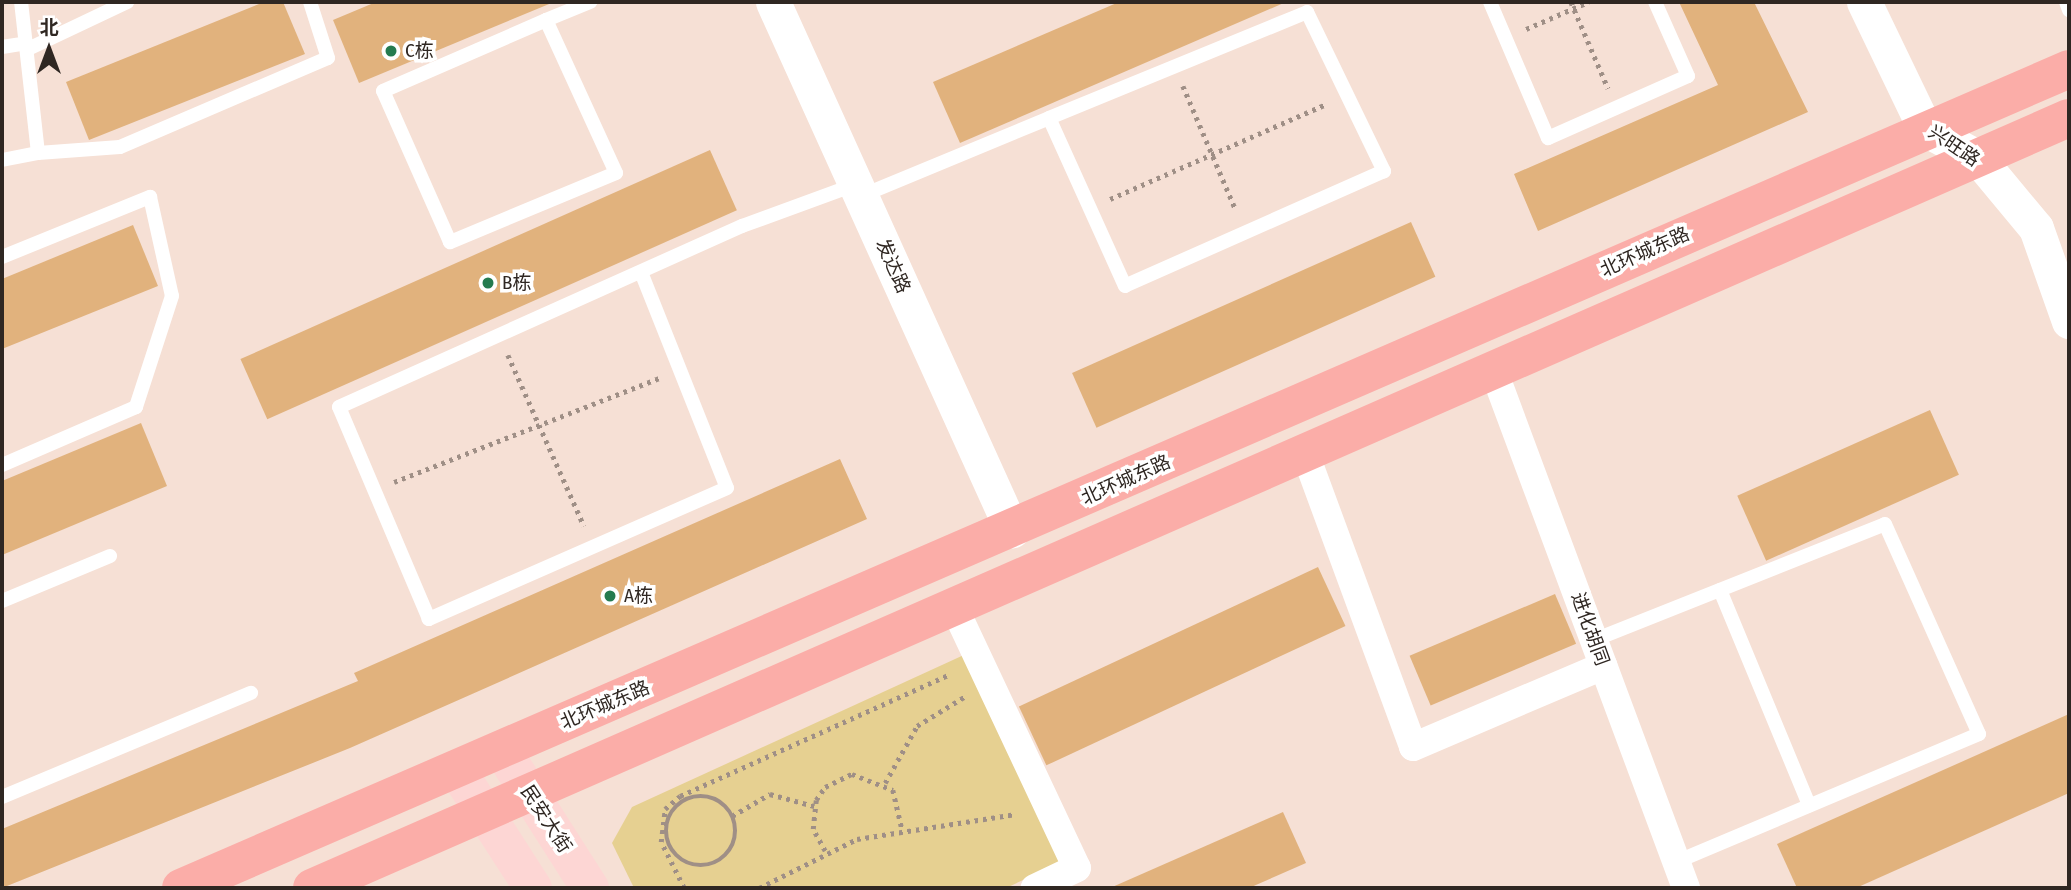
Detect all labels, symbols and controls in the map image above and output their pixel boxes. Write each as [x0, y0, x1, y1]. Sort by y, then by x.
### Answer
north arrow [14, 14, 84, 84]
text: 北 [39, 16, 59, 39]
place label: C栋 [405, 40, 434, 62]
marker: C栋 [383, 43, 399, 59]
street label: 兴旺路 [1924, 121, 1984, 171]
street label: 北环城东路 [1597, 222, 1693, 282]
street label: 发达路 [871, 235, 915, 297]
place label: B栋 [502, 272, 531, 294]
marker: B栋 [480, 275, 496, 291]
street label: 北环城东路 [1078, 450, 1174, 510]
place label: A栋 [624, 585, 653, 607]
marker: A栋 [602, 588, 618, 604]
street label: 进化胡同 [1566, 589, 1614, 669]
street label: 北环城东路 [557, 676, 653, 734]
street label: 民安大街 [516, 781, 576, 857]

